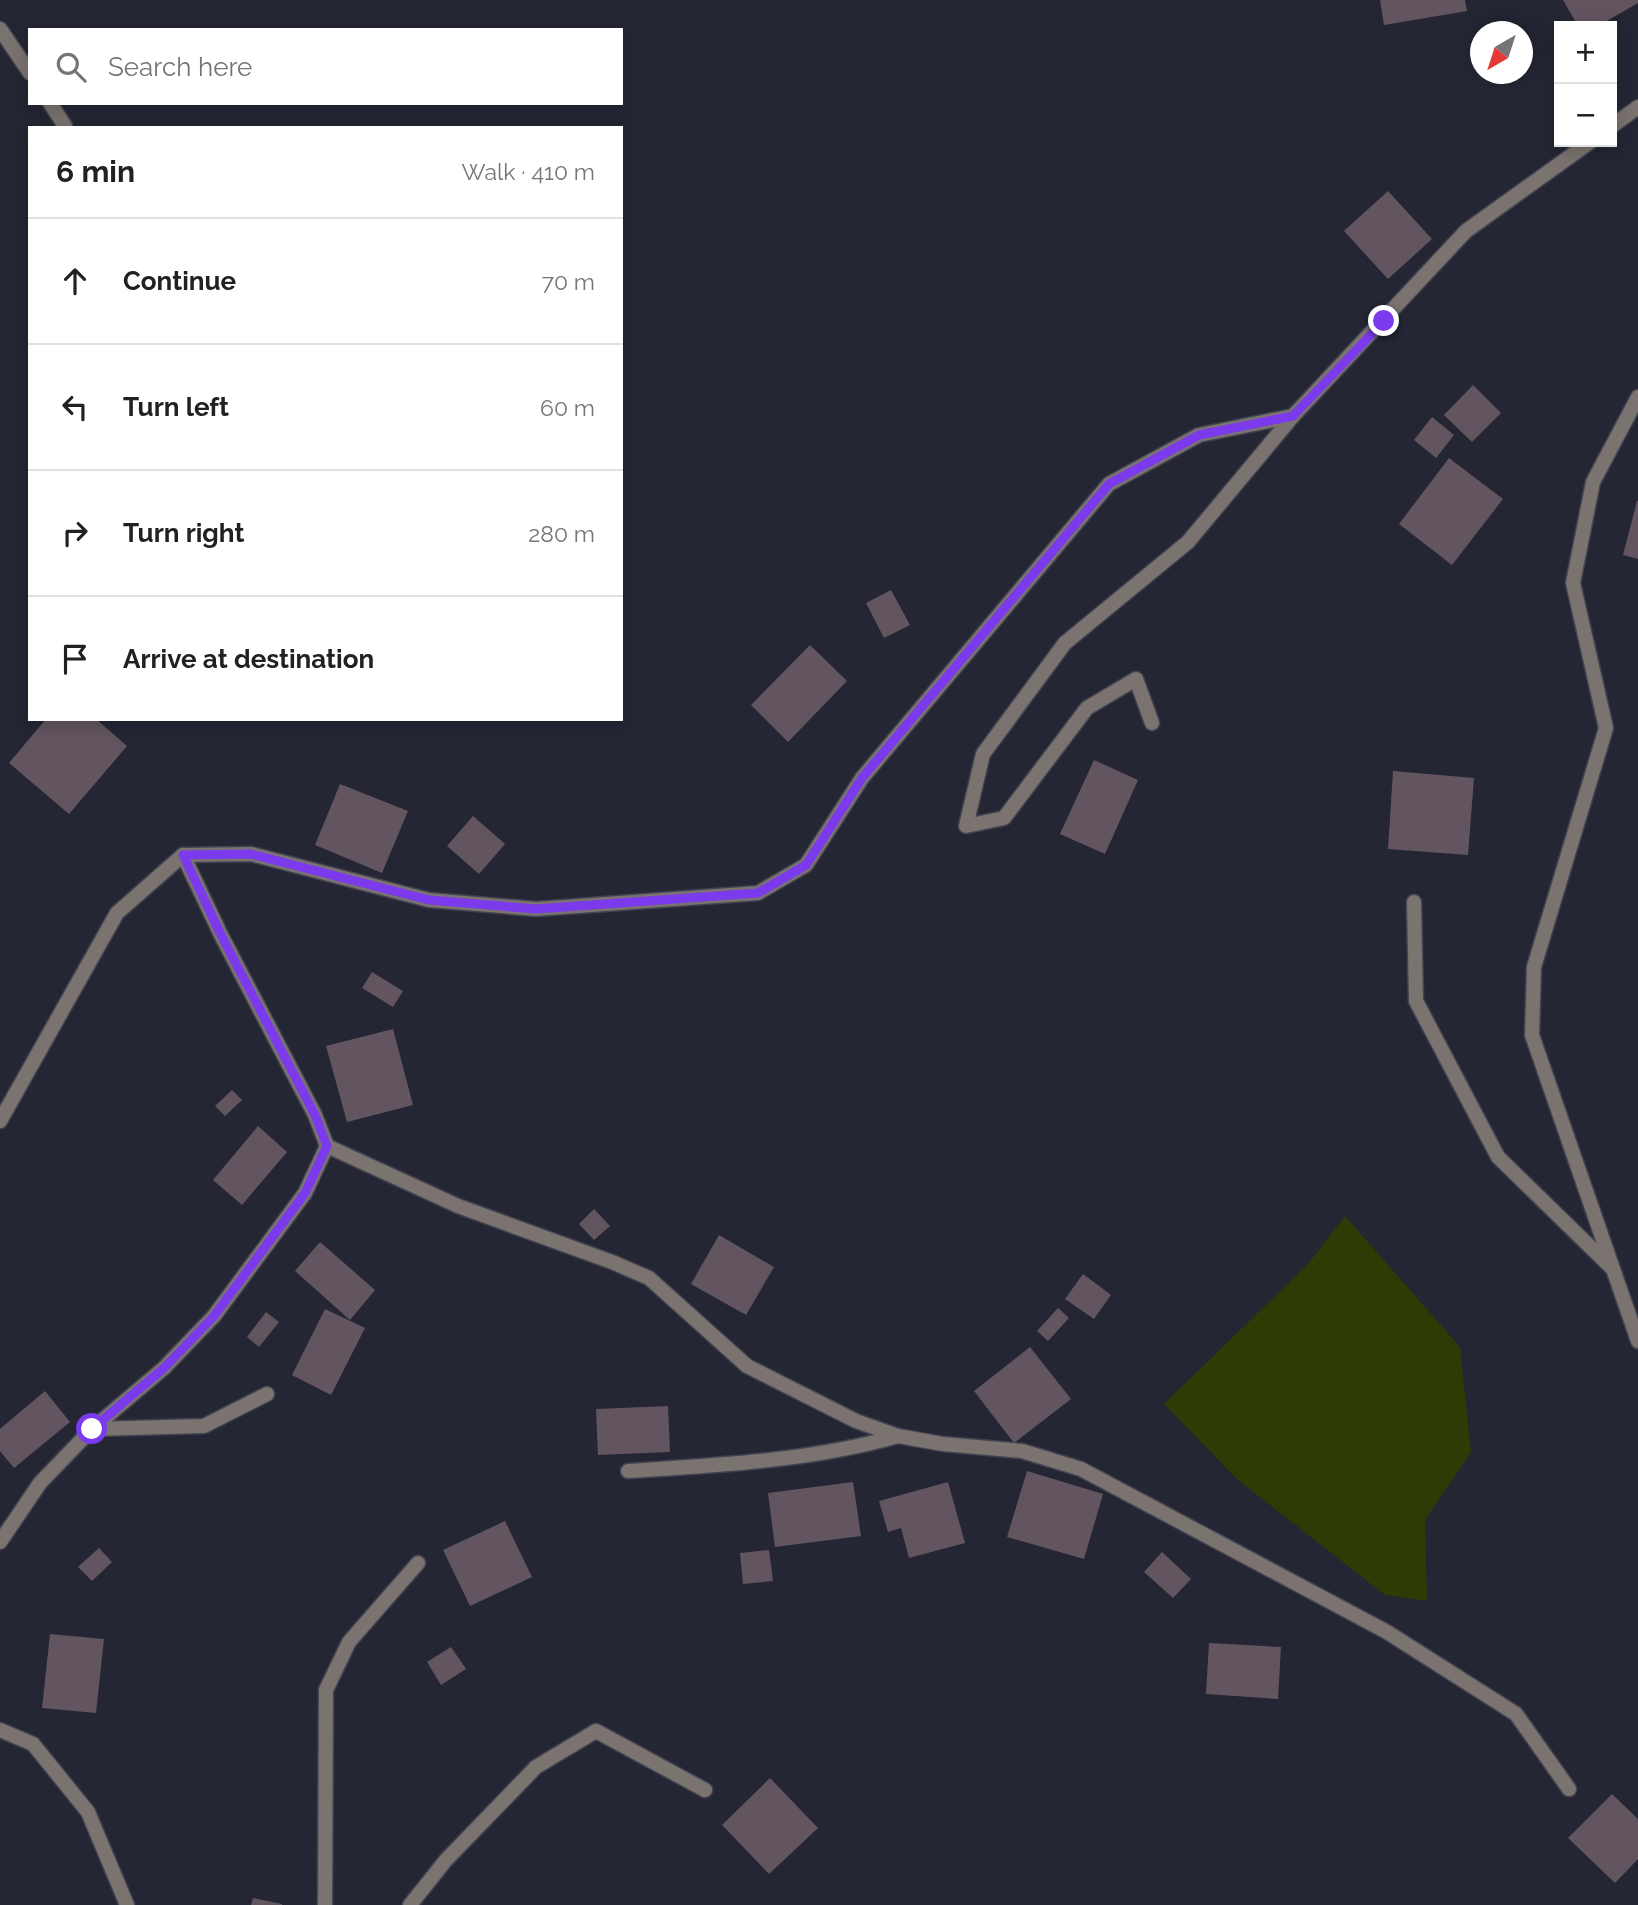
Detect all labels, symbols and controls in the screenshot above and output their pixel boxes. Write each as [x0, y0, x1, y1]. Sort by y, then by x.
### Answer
north arrow [1470, 21, 1533, 84]
map controls [1554, 21, 1617, 147]
button: + [1554, 21, 1617, 84]
search box [28, 28, 623, 105]
icon: search [52, 48, 90, 86]
text: Search here [108, 52, 252, 82]
button: − [1554, 84, 1617, 147]
text: 6 min [56, 154, 135, 189]
text: Walk · 410 m [462, 158, 595, 185]
icon: ahead [56, 262, 94, 300]
text: Continue [123, 266, 236, 296]
text: 70 m [542, 268, 595, 295]
route end [1368, 305, 1399, 336]
icon: left [56, 388, 94, 426]
text: Turn left [123, 392, 229, 422]
text: 60 m [540, 394, 595, 421]
icon: right [56, 514, 94, 552]
text: Turn right [123, 518, 244, 548]
text: 280 m [528, 520, 595, 547]
icon: arrive [56, 640, 94, 678]
text: Arrive at destination [123, 644, 374, 674]
route start [76, 1413, 107, 1444]

